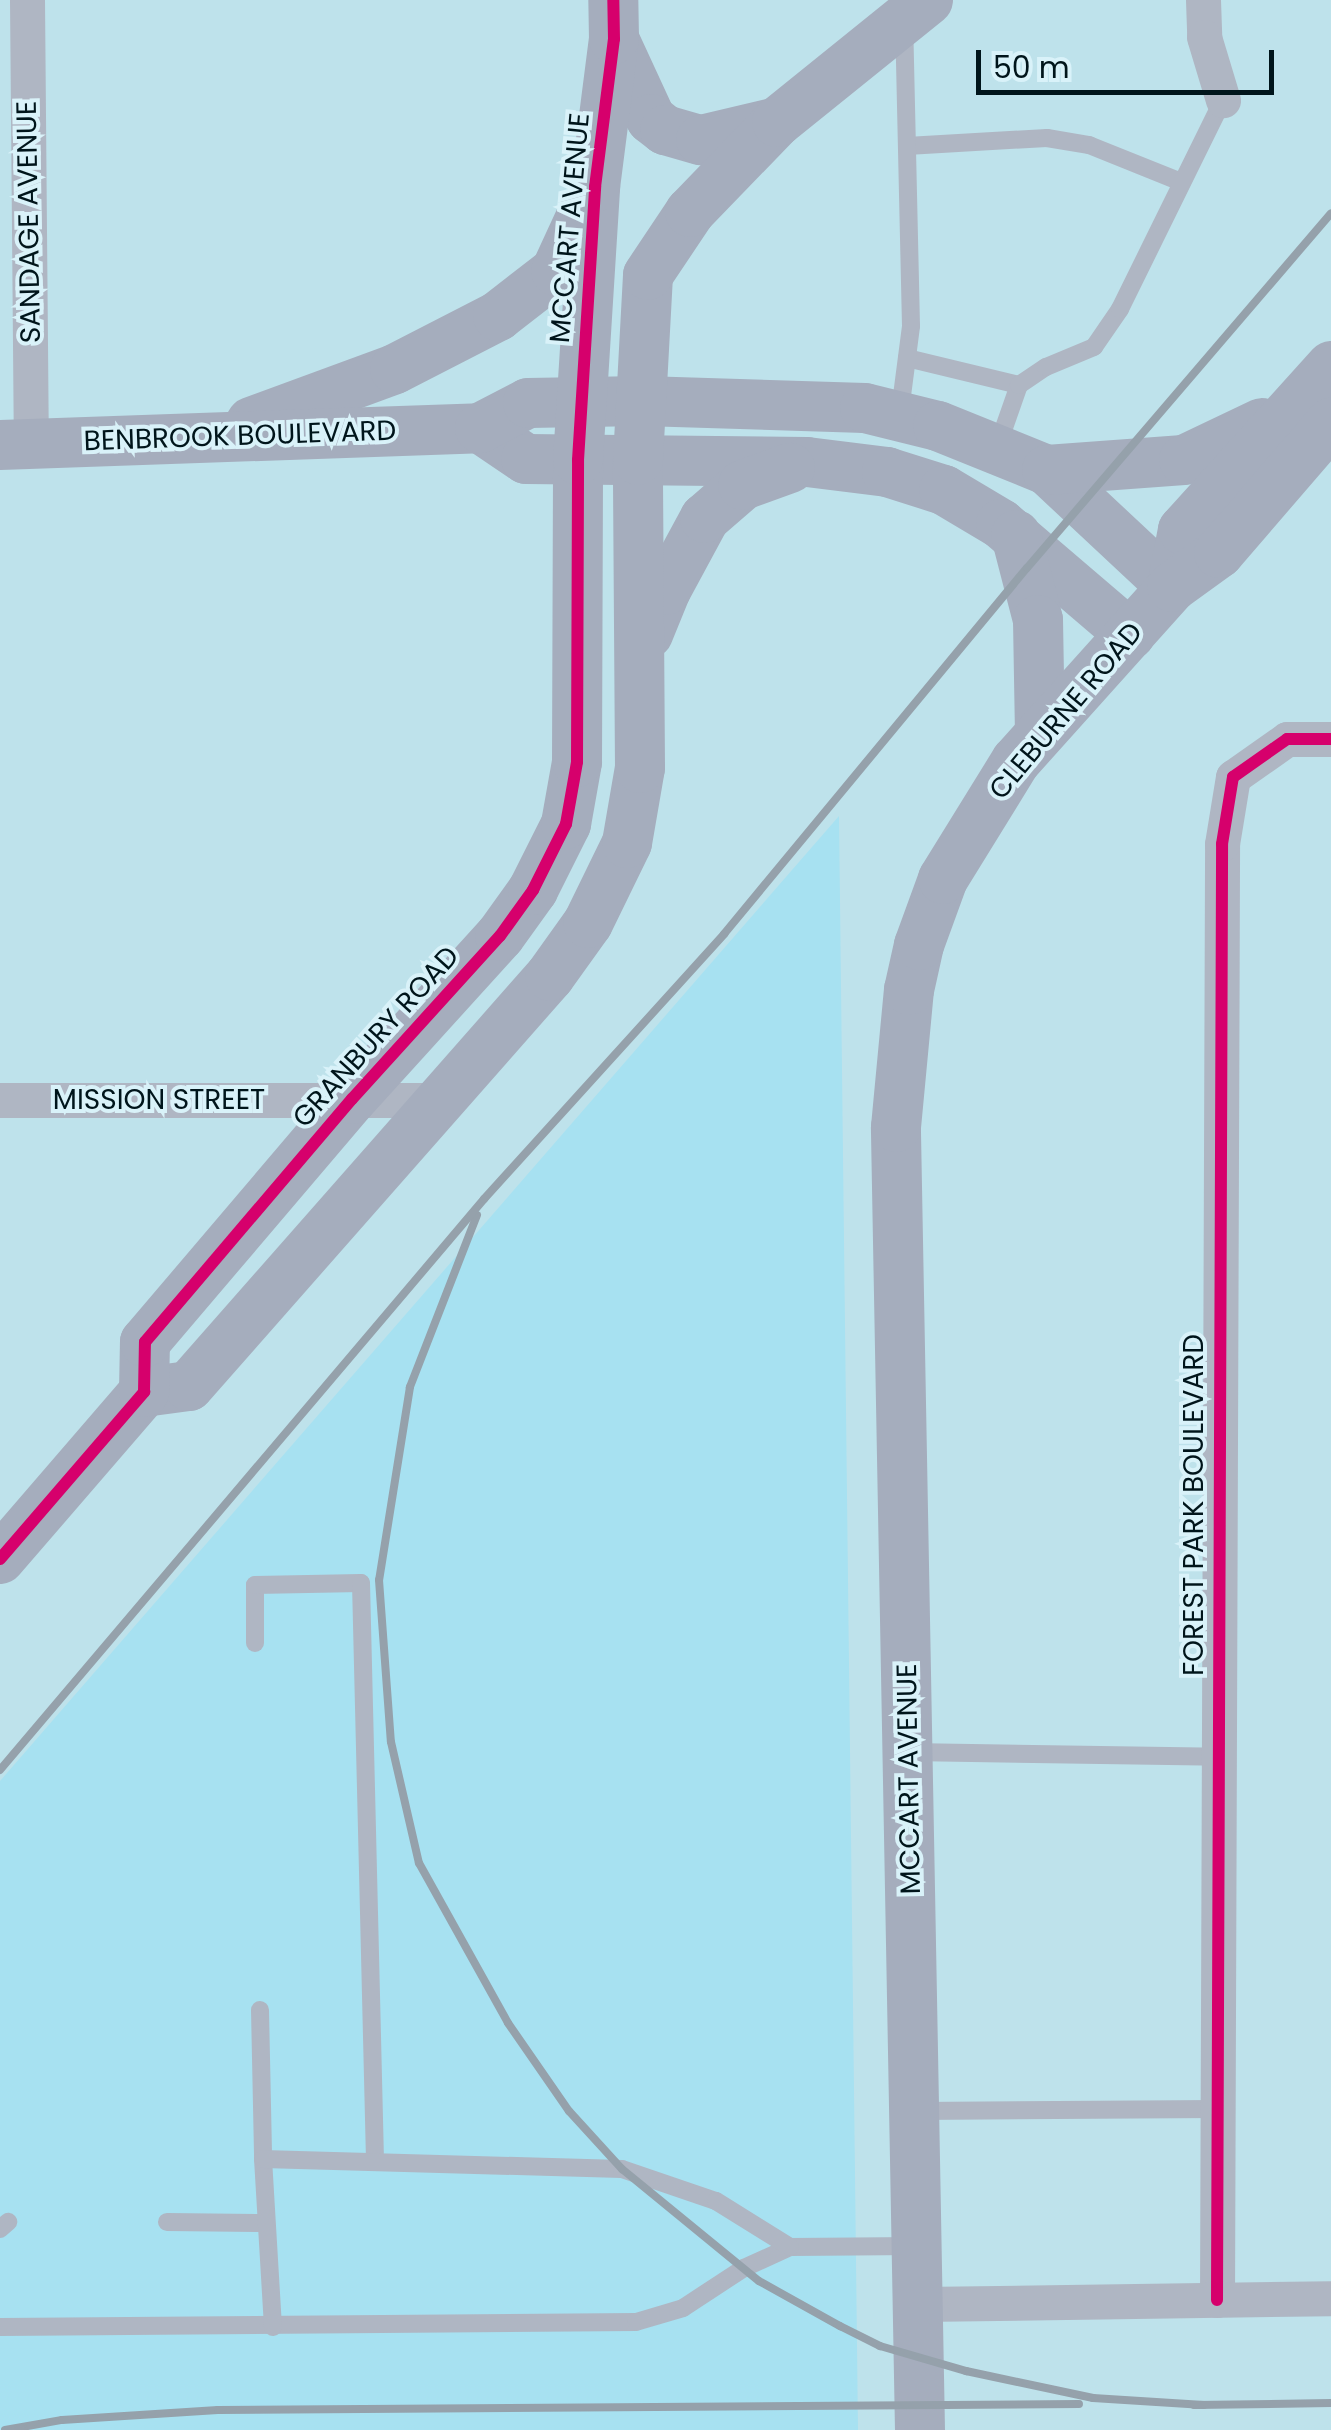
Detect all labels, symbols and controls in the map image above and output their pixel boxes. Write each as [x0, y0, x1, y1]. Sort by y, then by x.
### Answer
scale bar [981, 30, 1278, 92]
text: 50 m [993, 46, 1070, 89]
street label: SANDAGE AVENUE [10, 101, 48, 343]
street label: MCCART AVENUE [543, 111, 597, 345]
street label: BENBROOK BOULEVARD [83, 414, 397, 458]
street label: CLEBURNE ROAD [982, 616, 1150, 806]
street label: GRANBURY ROAD [286, 940, 466, 1134]
street label: MISSION STREET [53, 1083, 265, 1117]
street label: FOREST PARK BOULEVARD [1177, 1334, 1211, 1676]
street label: MCCART AVENUE [890, 1663, 928, 1895]

